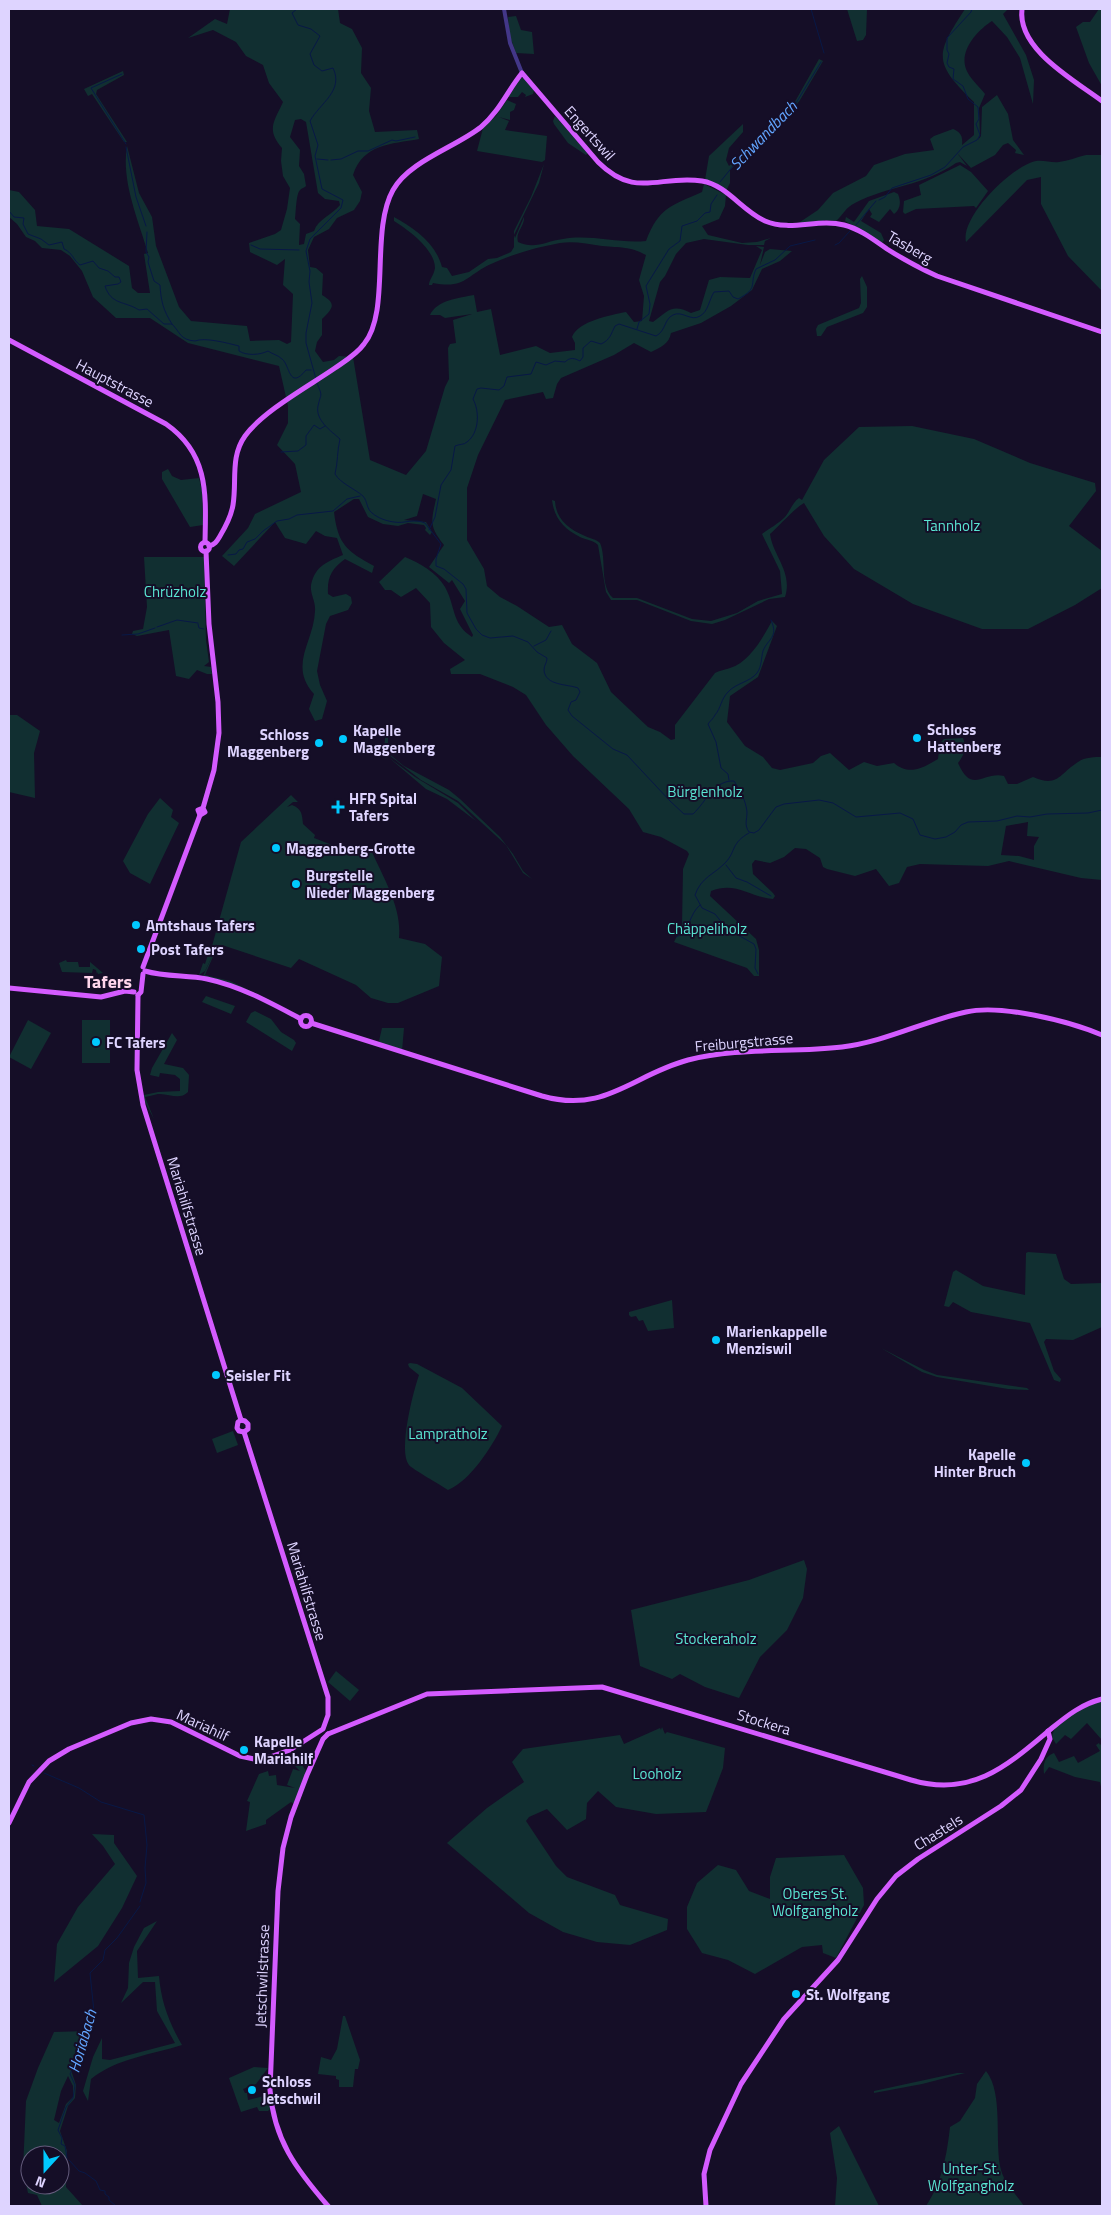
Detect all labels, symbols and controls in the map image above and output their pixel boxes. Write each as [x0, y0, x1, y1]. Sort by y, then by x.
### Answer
water label: Schwandbach [724, 94, 803, 175]
street label: Engertswil [559, 100, 621, 166]
street label: Tasberg [883, 225, 937, 269]
street label: Hauptstrasse [72, 353, 158, 413]
park label: Tannholz [924, 514, 980, 537]
park label: Chrüzholz [144, 580, 206, 603]
place label: Schloss Hattenberg [927, 718, 1001, 758]
place label: Kapelle Maggenberg [353, 719, 435, 759]
place label: Schloss Maggenberg [227, 723, 309, 763]
marker: Schloss Hattenberg [911, 732, 923, 744]
marker: Kapelle Maggenberg [337, 733, 349, 745]
marker: Schloss Maggenberg [313, 737, 325, 749]
park label: Bürglenholz [667, 780, 743, 803]
place label: HFR Spital Tafers [349, 787, 417, 827]
marker: HFR Spital Tafers [331, 800, 345, 814]
place label: Maggenberg-Grotte [286, 837, 416, 860]
marker: Maggenberg-Grotte [270, 842, 282, 854]
place label: Burgstelle Nieder Maggenberg [306, 864, 435, 904]
marker: Burgstelle Nieder Maggenberg [290, 878, 302, 890]
place label: Amtshaus Tafers [146, 914, 255, 937]
park label: Chäppeliholz [667, 917, 747, 940]
marker: Amtshaus Tafers [130, 919, 142, 931]
place label: Post Tafers [151, 938, 224, 961]
marker: Post Tafers [135, 943, 147, 955]
district label: Tafers [84, 968, 132, 995]
street label: Freiburgstrasse [694, 1026, 794, 1058]
place label: FC Tafers [106, 1031, 166, 1054]
marker: FC Tafers [90, 1036, 102, 1048]
street label: Mariahilfstrasse [161, 1154, 213, 1258]
place label: Marienkappelle Menziswil [726, 1320, 827, 1360]
marker: Marienkappelle Menziswil [710, 1334, 722, 1346]
place label: Seisler Fit [226, 1364, 291, 1387]
marker: Seisler Fit [210, 1369, 222, 1381]
park label: Lampratholz [408, 1422, 488, 1445]
place label: Kapelle Hinter Bruch [934, 1443, 1016, 1483]
marker: Kapelle Hinter Bruch [1020, 1457, 1032, 1469]
street label: Mariahilfstrasse [281, 1539, 333, 1643]
park label: Stockeraholz [675, 1627, 757, 1650]
street label: Mariahilf [173, 1703, 233, 1747]
street label: Stockera [734, 1703, 794, 1741]
place label: Kapelle Mariahilf [254, 1730, 314, 1770]
marker: Kapelle Mariahilf [238, 1744, 250, 1756]
park label: Looholz [632, 1762, 682, 1785]
street label: Chastels [909, 1808, 967, 1856]
park label: Oberes St. Wolfgangholz [772, 1882, 858, 1922]
street label: Jetschwilstrasse [249, 1924, 275, 2028]
place label: St. Wolfgang [806, 1983, 890, 2006]
marker: St. Wolfgang [790, 1988, 802, 2000]
water label: Horiabach [62, 2006, 103, 2075]
place label: Schloss Jetschwil [262, 2070, 321, 2110]
marker: Schloss Jetschwil [246, 2084, 258, 2096]
north arrow [20, 2145, 70, 2195]
park label: Unter-St. Wolfgangholz [928, 2157, 1014, 2197]
text: N [32, 2171, 48, 2194]

